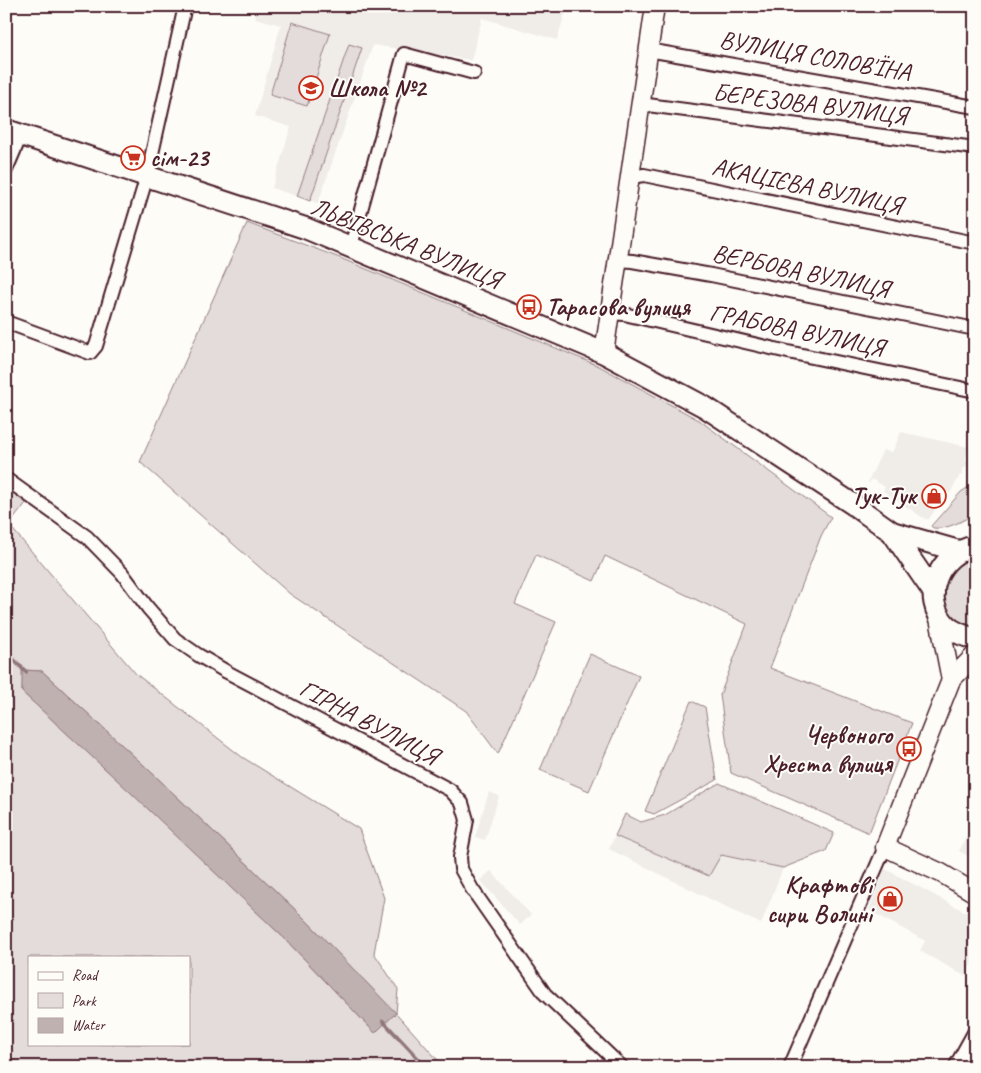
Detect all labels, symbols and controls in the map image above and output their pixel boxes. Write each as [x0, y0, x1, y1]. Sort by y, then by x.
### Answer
street label: ВУЛИЦЯ СОЛОВ'ЇНА [717, 23, 914, 89]
place label: Школа №2 [328, 72, 428, 104]
school or university icon: Школа №2 [298, 75, 324, 101]
street label: БЕРЕЗОВА ВУЛИЦЯ [711, 76, 913, 132]
place label: сім-23 [150, 142, 211, 174]
supermarket icon: сім-23 [120, 145, 146, 171]
street label: АКАЦІЄВА ВУЛИЦЯ [709, 150, 909, 223]
street label: ЛЬВІВСЬКА ВУЛИЦЯ [306, 190, 510, 297]
street label: ВЕРБОВА ВУЛИЦЯ [710, 237, 896, 306]
place label: Тарасова вулиця [546, 291, 692, 323]
bus stop icon: Тарасова вулиця [516, 294, 542, 320]
street label: ГРАБОВА ВУЛИЦЯ [707, 296, 891, 365]
place label: Тук-Тук [851, 480, 919, 512]
shop icon: Тук-Тук [921, 483, 947, 509]
street label: ГІРНА ВУЛИЦЯ [294, 672, 448, 774]
place label: Червоного Хреста вулиця [763, 719, 894, 780]
bus stop icon: Червоного Хреста вулиця [896, 736, 922, 762]
place label: Крафтові сири Волині [767, 869, 875, 930]
shop icon: Крафтові сири Волині [877, 886, 903, 912]
legend [28, 956, 190, 1046]
text: Road [72, 966, 99, 985]
text: Park [72, 992, 97, 1011]
text: Water [72, 1016, 106, 1035]

